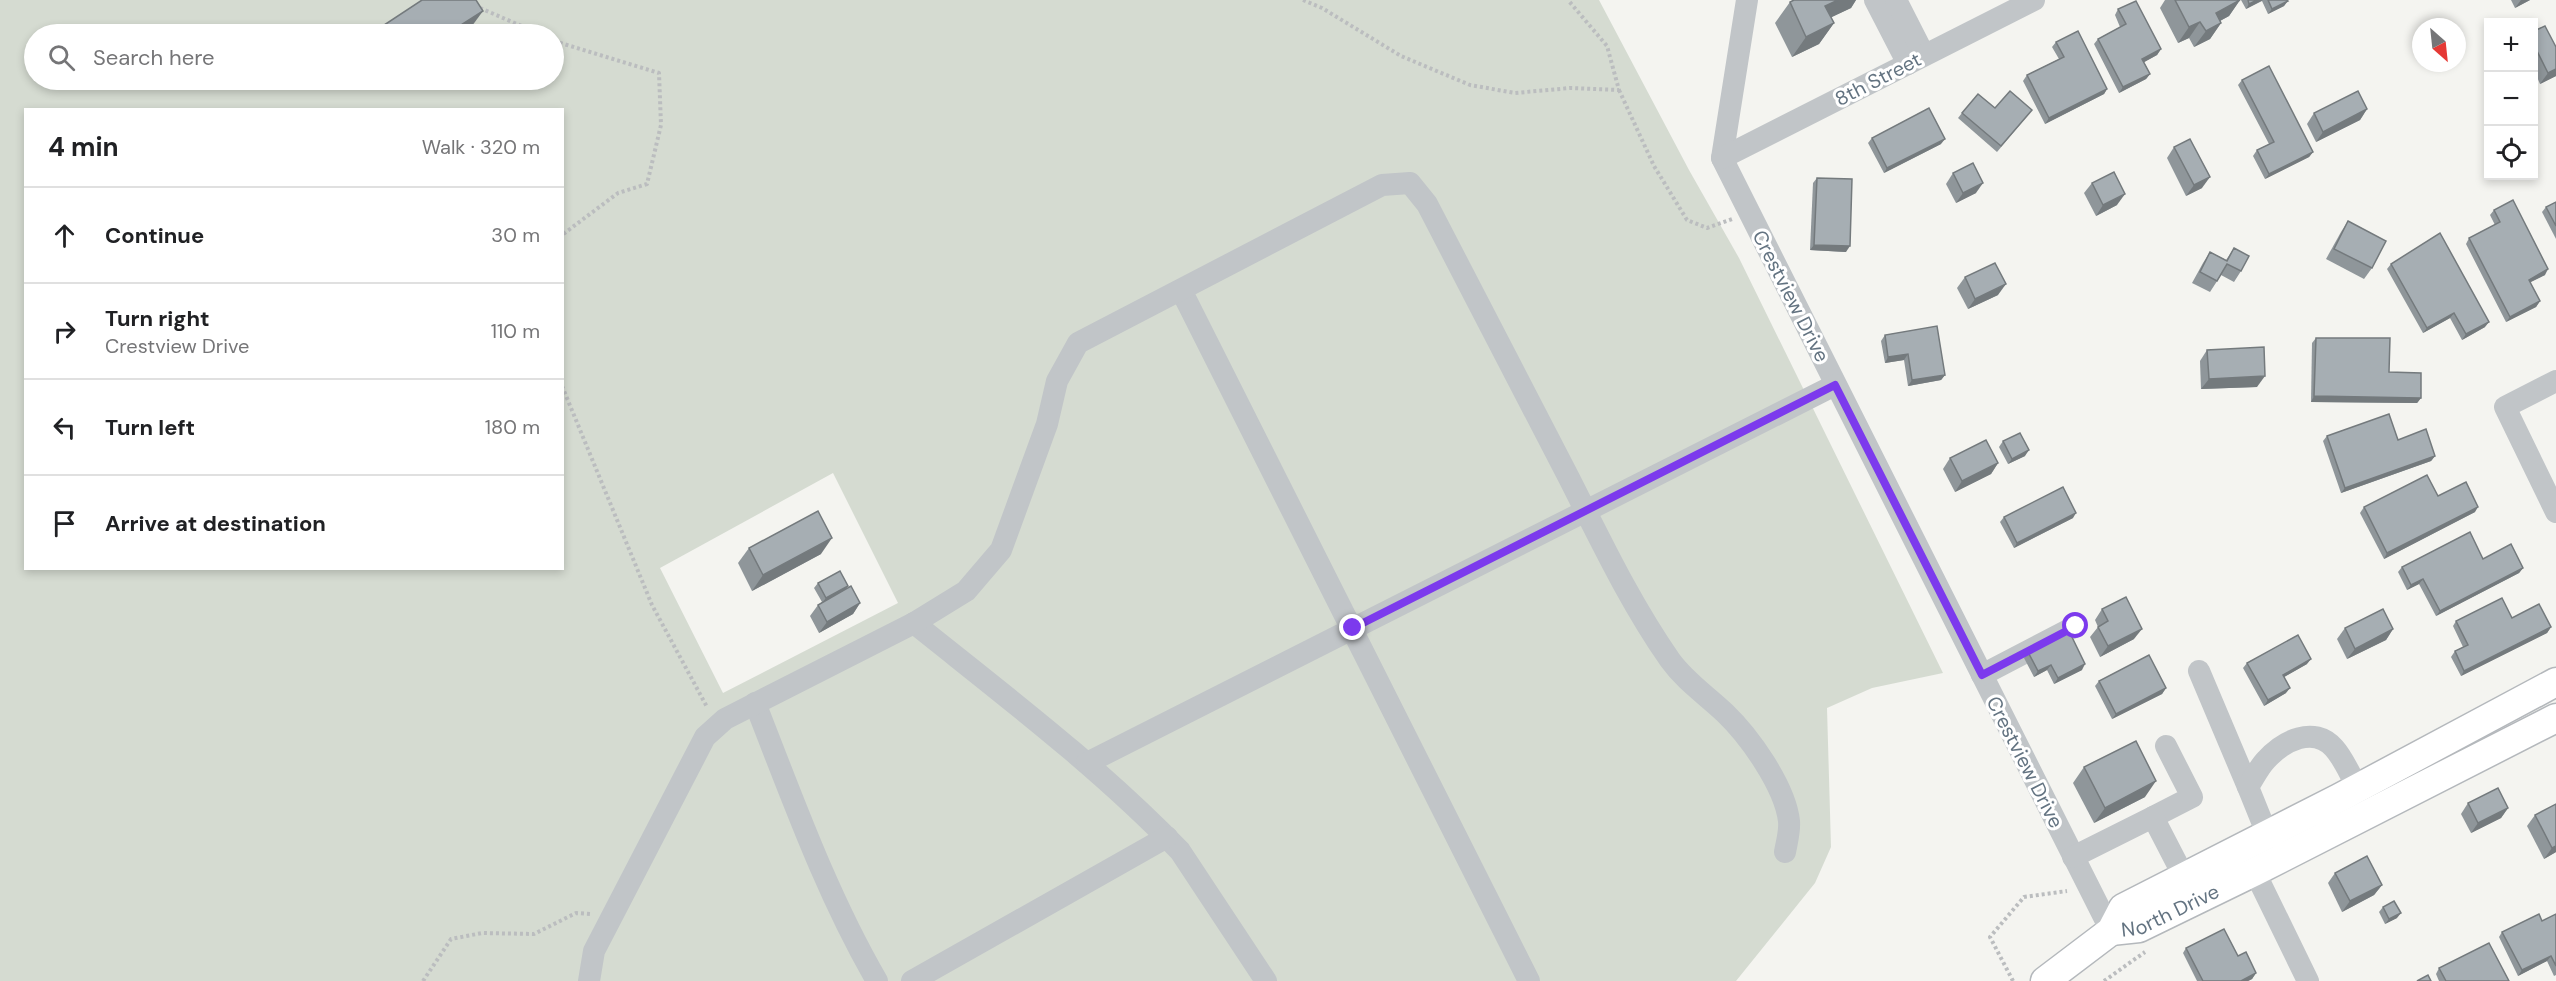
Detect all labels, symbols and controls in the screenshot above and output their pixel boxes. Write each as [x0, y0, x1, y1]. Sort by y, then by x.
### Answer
north arrow [2412, 18, 2466, 72]
map controls [2484, 18, 2538, 180]
button: + [2484, 18, 2538, 72]
search box [24, 24, 564, 90]
icon: search [45, 41, 78, 74]
text: Search here [93, 43, 214, 72]
street label: 8th Street [1830, 46, 1926, 112]
button: − [2484, 72, 2538, 126]
button: locate [2484, 126, 2538, 180]
text: 4 min [48, 130, 119, 164]
text: Walk · 320 m [422, 134, 540, 160]
icon: ahead [48, 219, 81, 252]
text: Continue [105, 221, 204, 250]
text: 30 m [491, 222, 540, 248]
street label: Crestview Drive [1747, 226, 1835, 366]
text: Turn right [105, 304, 210, 333]
icon: right [48, 315, 81, 348]
text: 110 m [491, 318, 540, 344]
text: Crestview Drive [105, 333, 249, 359]
icon: left [48, 411, 81, 444]
text: Turn left [105, 413, 195, 442]
text: 180 m [485, 414, 540, 440]
icon: arrive [48, 507, 81, 540]
text: Arrive at destination [105, 509, 326, 538]
route start [2062, 612, 2088, 638]
route end [1339, 614, 1365, 640]
street label: Crestview Drive [1981, 692, 2069, 832]
street label: North Drive [2120, 878, 2223, 943]

